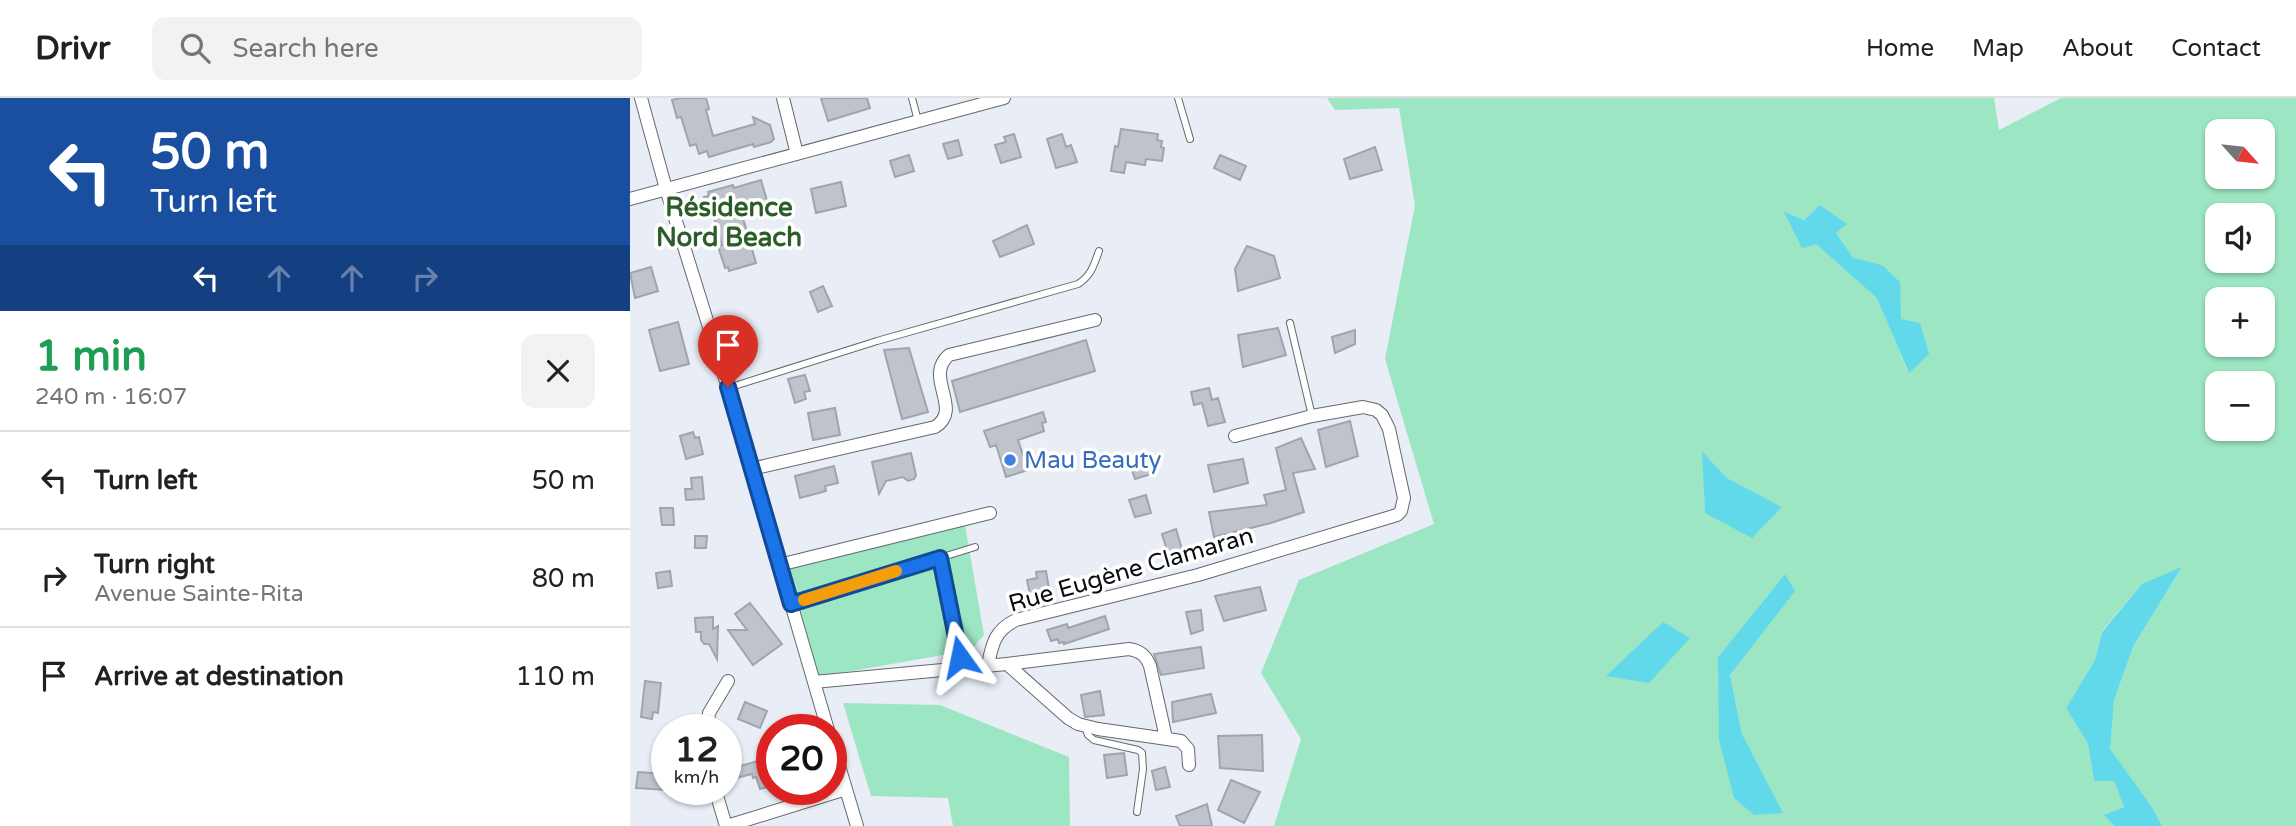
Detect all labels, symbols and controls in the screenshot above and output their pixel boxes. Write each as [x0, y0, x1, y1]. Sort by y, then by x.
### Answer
search box [152, 17, 642, 80]
text: Drivr [35, 29, 110, 68]
icon: search [176, 29, 214, 67]
text: Search here [232, 33, 379, 64]
text: Home [1866, 34, 1934, 63]
text: Map [1972, 34, 2024, 63]
text: About [2062, 34, 2133, 63]
text: Contact [2171, 34, 2261, 63]
north arrow [2205, 119, 2275, 189]
map controls [2205, 119, 2275, 441]
text: 50 m [150, 123, 269, 182]
icon: left [35, 126, 126, 217]
text: Turn left [150, 183, 277, 221]
district label: Résidence Nord Beach [656, 192, 802, 253]
button: sound [2205, 203, 2275, 273]
icon: left [187, 259, 225, 297]
icon: ahead [260, 259, 298, 297]
icon: ahead [333, 259, 371, 297]
icon: right [406, 259, 444, 297]
button: + [2205, 287, 2275, 357]
pin [698, 315, 758, 387]
icon: arrive [709, 326, 747, 364]
text: 1 min [35, 331, 147, 382]
button: close [521, 334, 595, 408]
button: − [2205, 371, 2275, 441]
text: 240 m · 16:07 [35, 383, 187, 411]
place label: Mau Beauty [1024, 446, 1162, 475]
marker: Mau Beauty [1002, 452, 1018, 468]
icon: left [35, 461, 73, 499]
text: Turn left [94, 465, 197, 496]
text: 50 m [532, 465, 595, 496]
street label: Rue Eugène Clamaran [1005, 521, 1257, 619]
text: Turn right [94, 549, 215, 580]
icon: right [35, 559, 73, 597]
text: 80 m [532, 563, 595, 594]
text: Avenue Sainte-Rita [94, 580, 304, 608]
position arrow [923, 620, 997, 694]
icon: arrive [35, 657, 73, 695]
text: Arrive at destination [94, 661, 344, 692]
text: 110 m [515, 661, 595, 692]
speed limit sign: 20 [756, 714, 847, 805]
text: 12 [675, 729, 718, 771]
text: km/h [674, 766, 719, 788]

